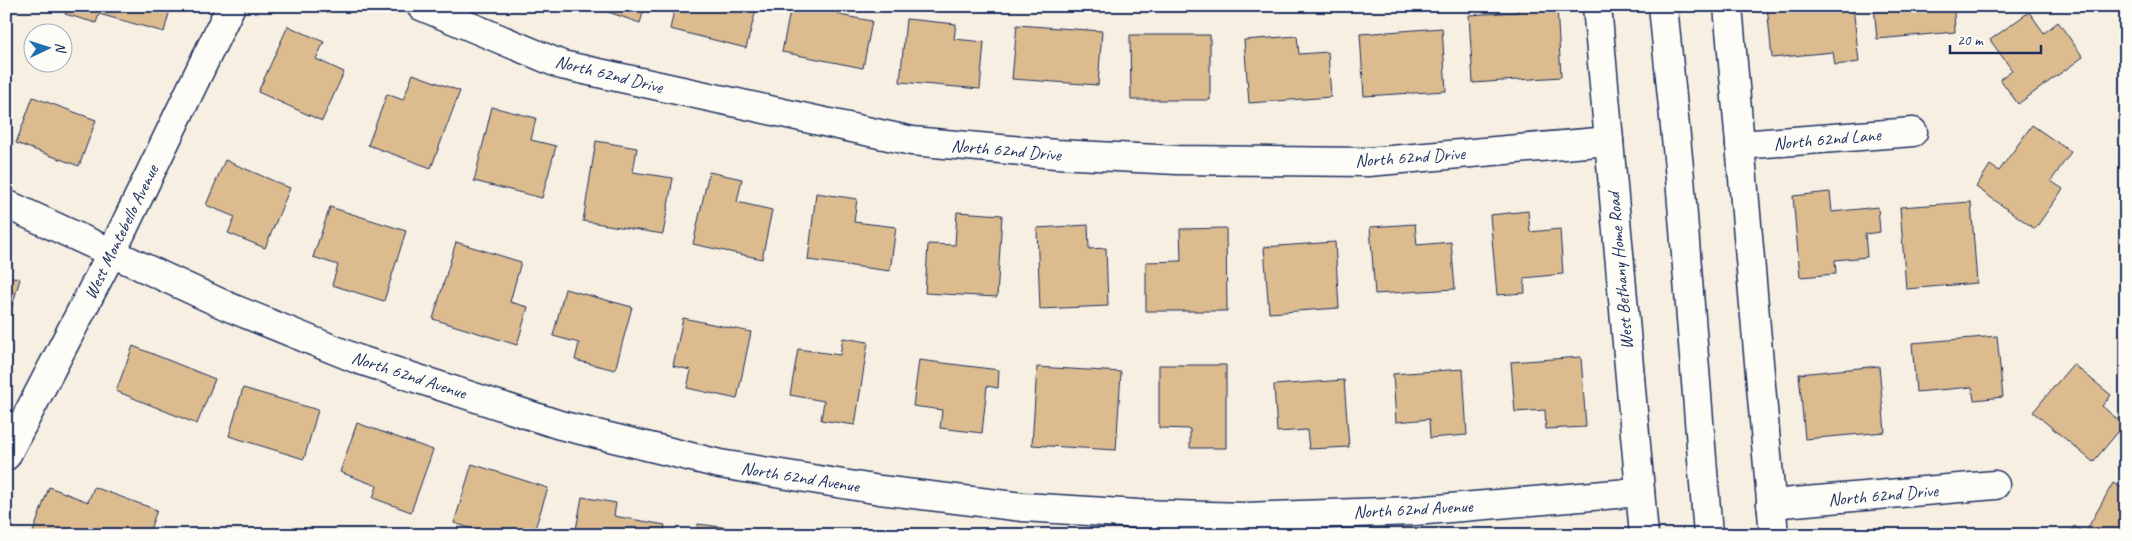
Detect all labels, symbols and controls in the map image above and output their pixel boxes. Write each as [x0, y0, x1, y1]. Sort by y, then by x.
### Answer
north arrow [22, 22, 72, 72]
scale bar [1950, 22, 2041, 54]
text: 20 m [1957, 31, 1984, 50]
text: N [52, 42, 69, 54]
street label: North 62nd Drive [553, 50, 666, 98]
street label: North 62nd Lane [1773, 123, 1883, 155]
street label: North 62nd Drive [950, 134, 1063, 166]
street label: North 62nd Drive [1354, 142, 1467, 172]
street label: West Montebello Avenue [79, 160, 164, 303]
street label: West Bethany Home Road [1602, 189, 1638, 351]
street label: North 62nd Avenue [349, 346, 470, 404]
street label: North 62nd Avenue [739, 457, 862, 497]
street label: North 62nd Drive [1827, 479, 1940, 511]
street label: North 62nd Avenue [1353, 495, 1474, 523]

